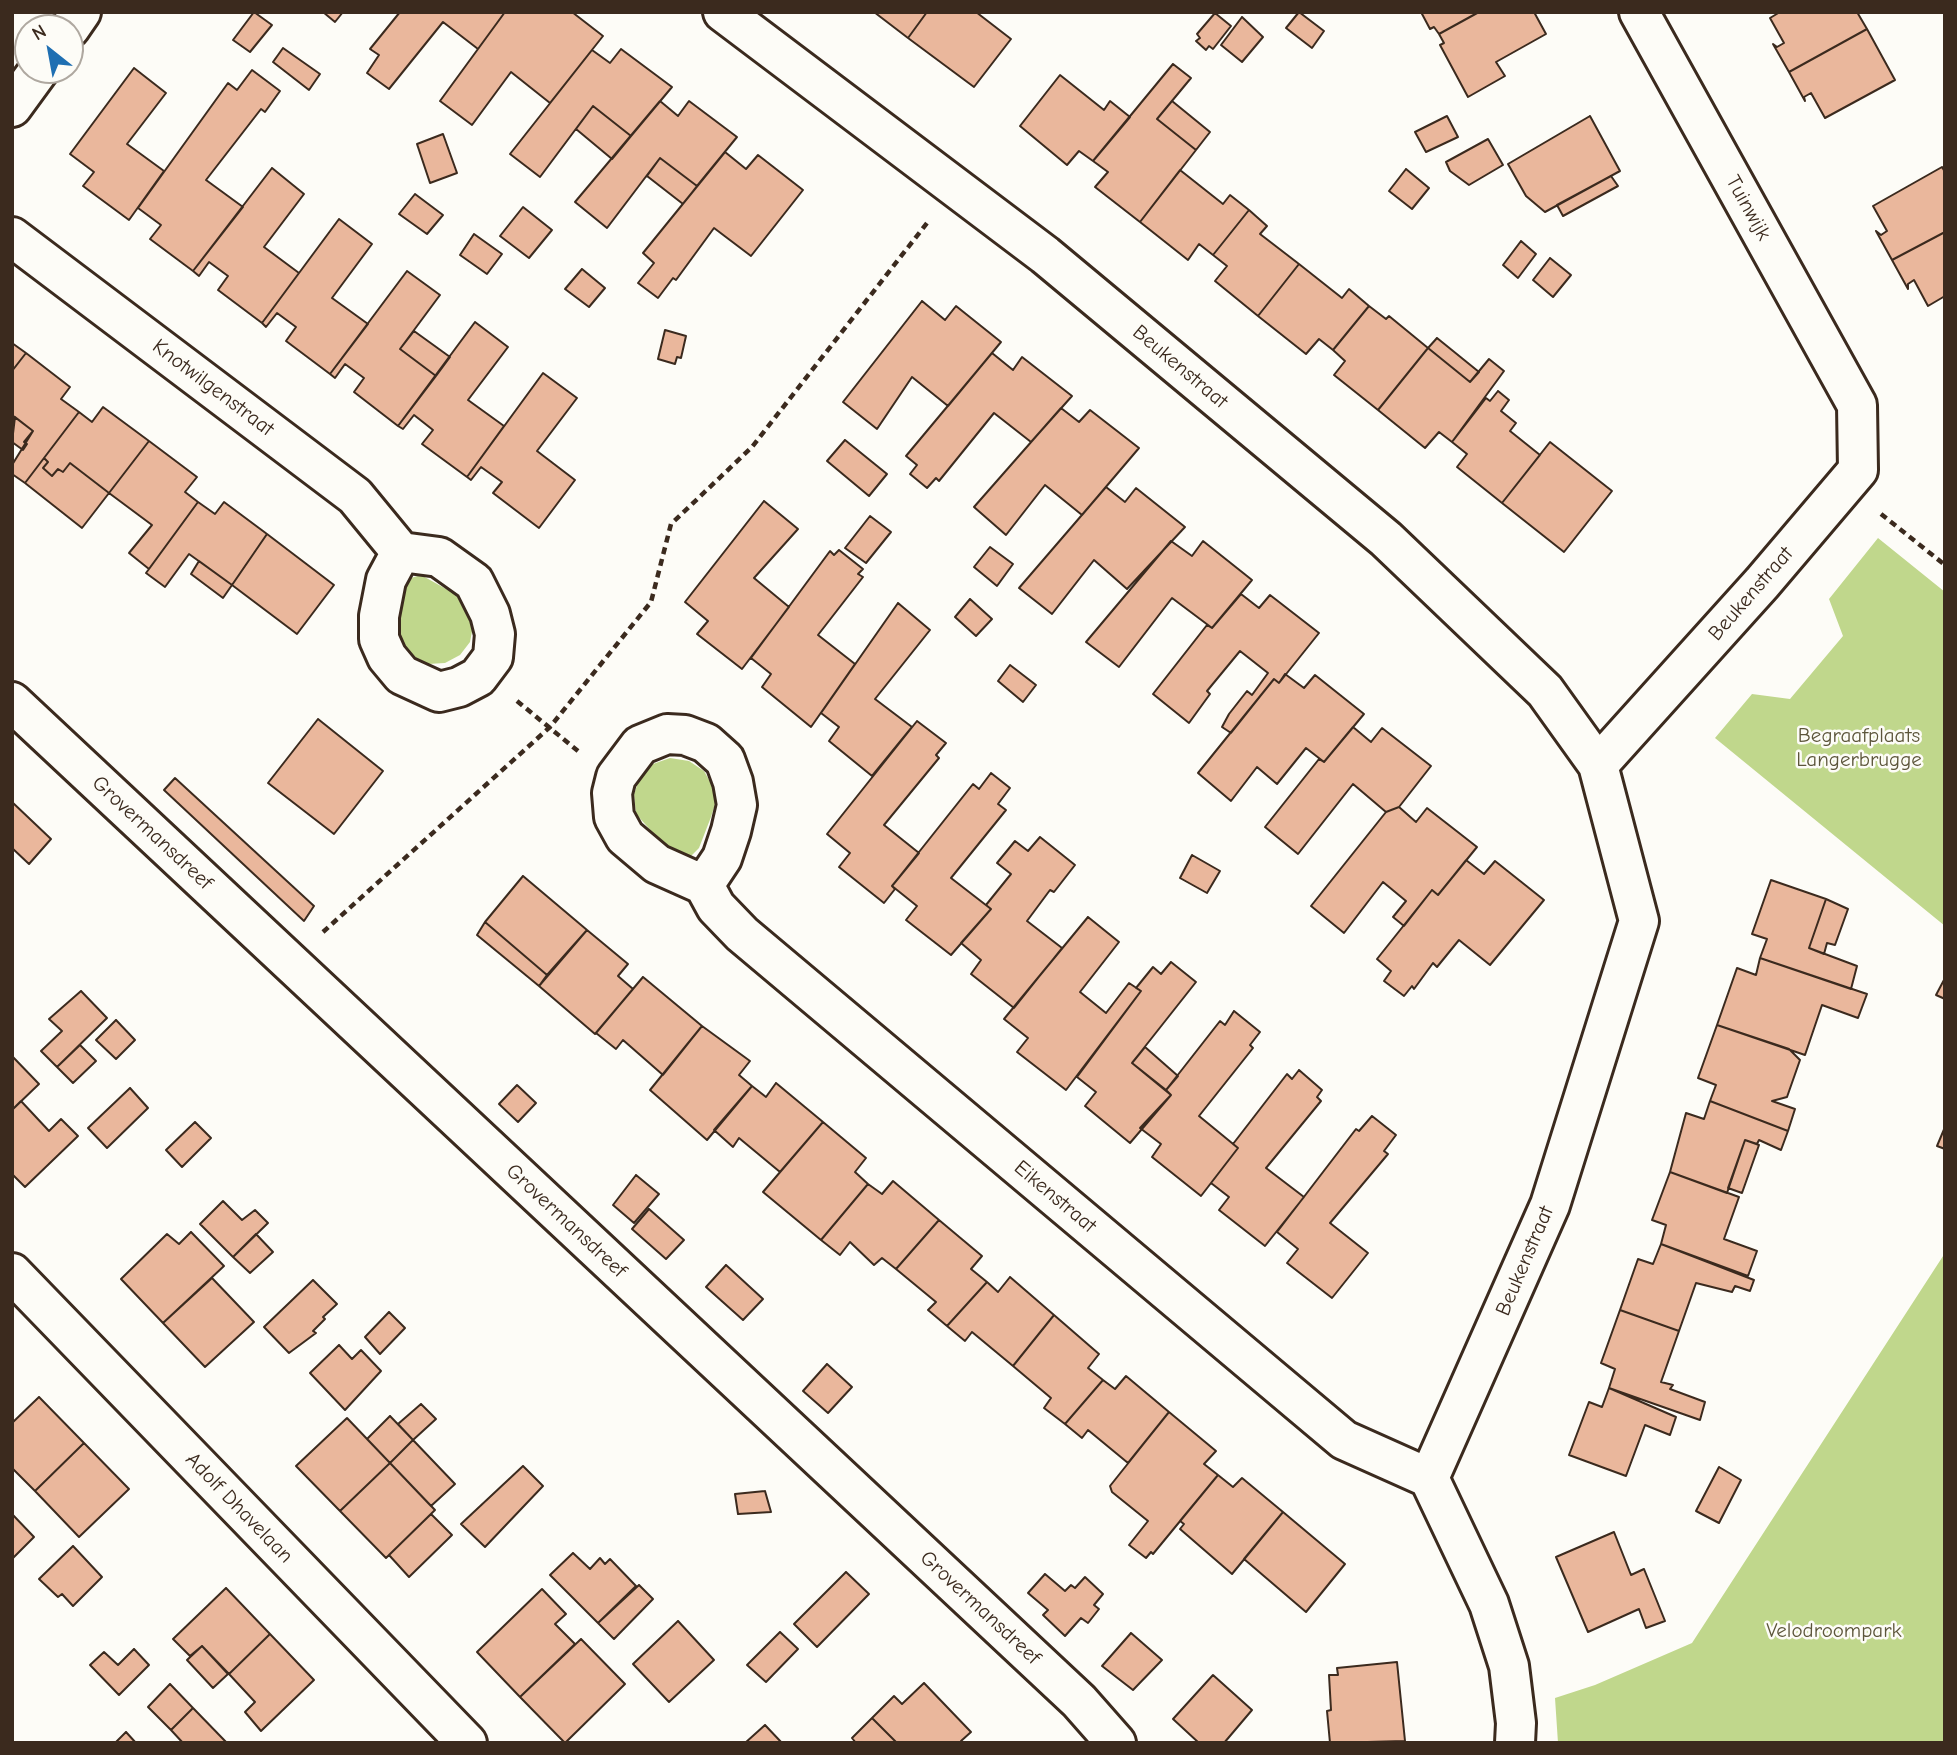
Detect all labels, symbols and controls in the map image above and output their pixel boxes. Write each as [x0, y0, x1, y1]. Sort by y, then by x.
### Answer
north arrow [14, 14, 84, 84]
text: N [28, 20, 50, 45]
street label: Tuinwijk [1720, 171, 1776, 245]
street label: Beukenstraat [1127, 320, 1233, 414]
street label: Knotwilgenstraat [147, 334, 279, 442]
street label: Beukenstraat [1703, 542, 1799, 646]
park label: Begraafplaats Langerbrugge [1796, 723, 1922, 773]
street label: Grovermansdreef [87, 771, 217, 895]
street label: Eikenstraat [1009, 1155, 1101, 1239]
street label: Grovermansdreef [501, 1159, 631, 1283]
street label: Beukenstraat [1491, 1202, 1559, 1320]
street label: Adolf Dhavelaan [180, 1447, 298, 1569]
street label: Grovermansdreef [915, 1546, 1045, 1670]
park label: Velodroompark [1766, 1618, 1902, 1644]

